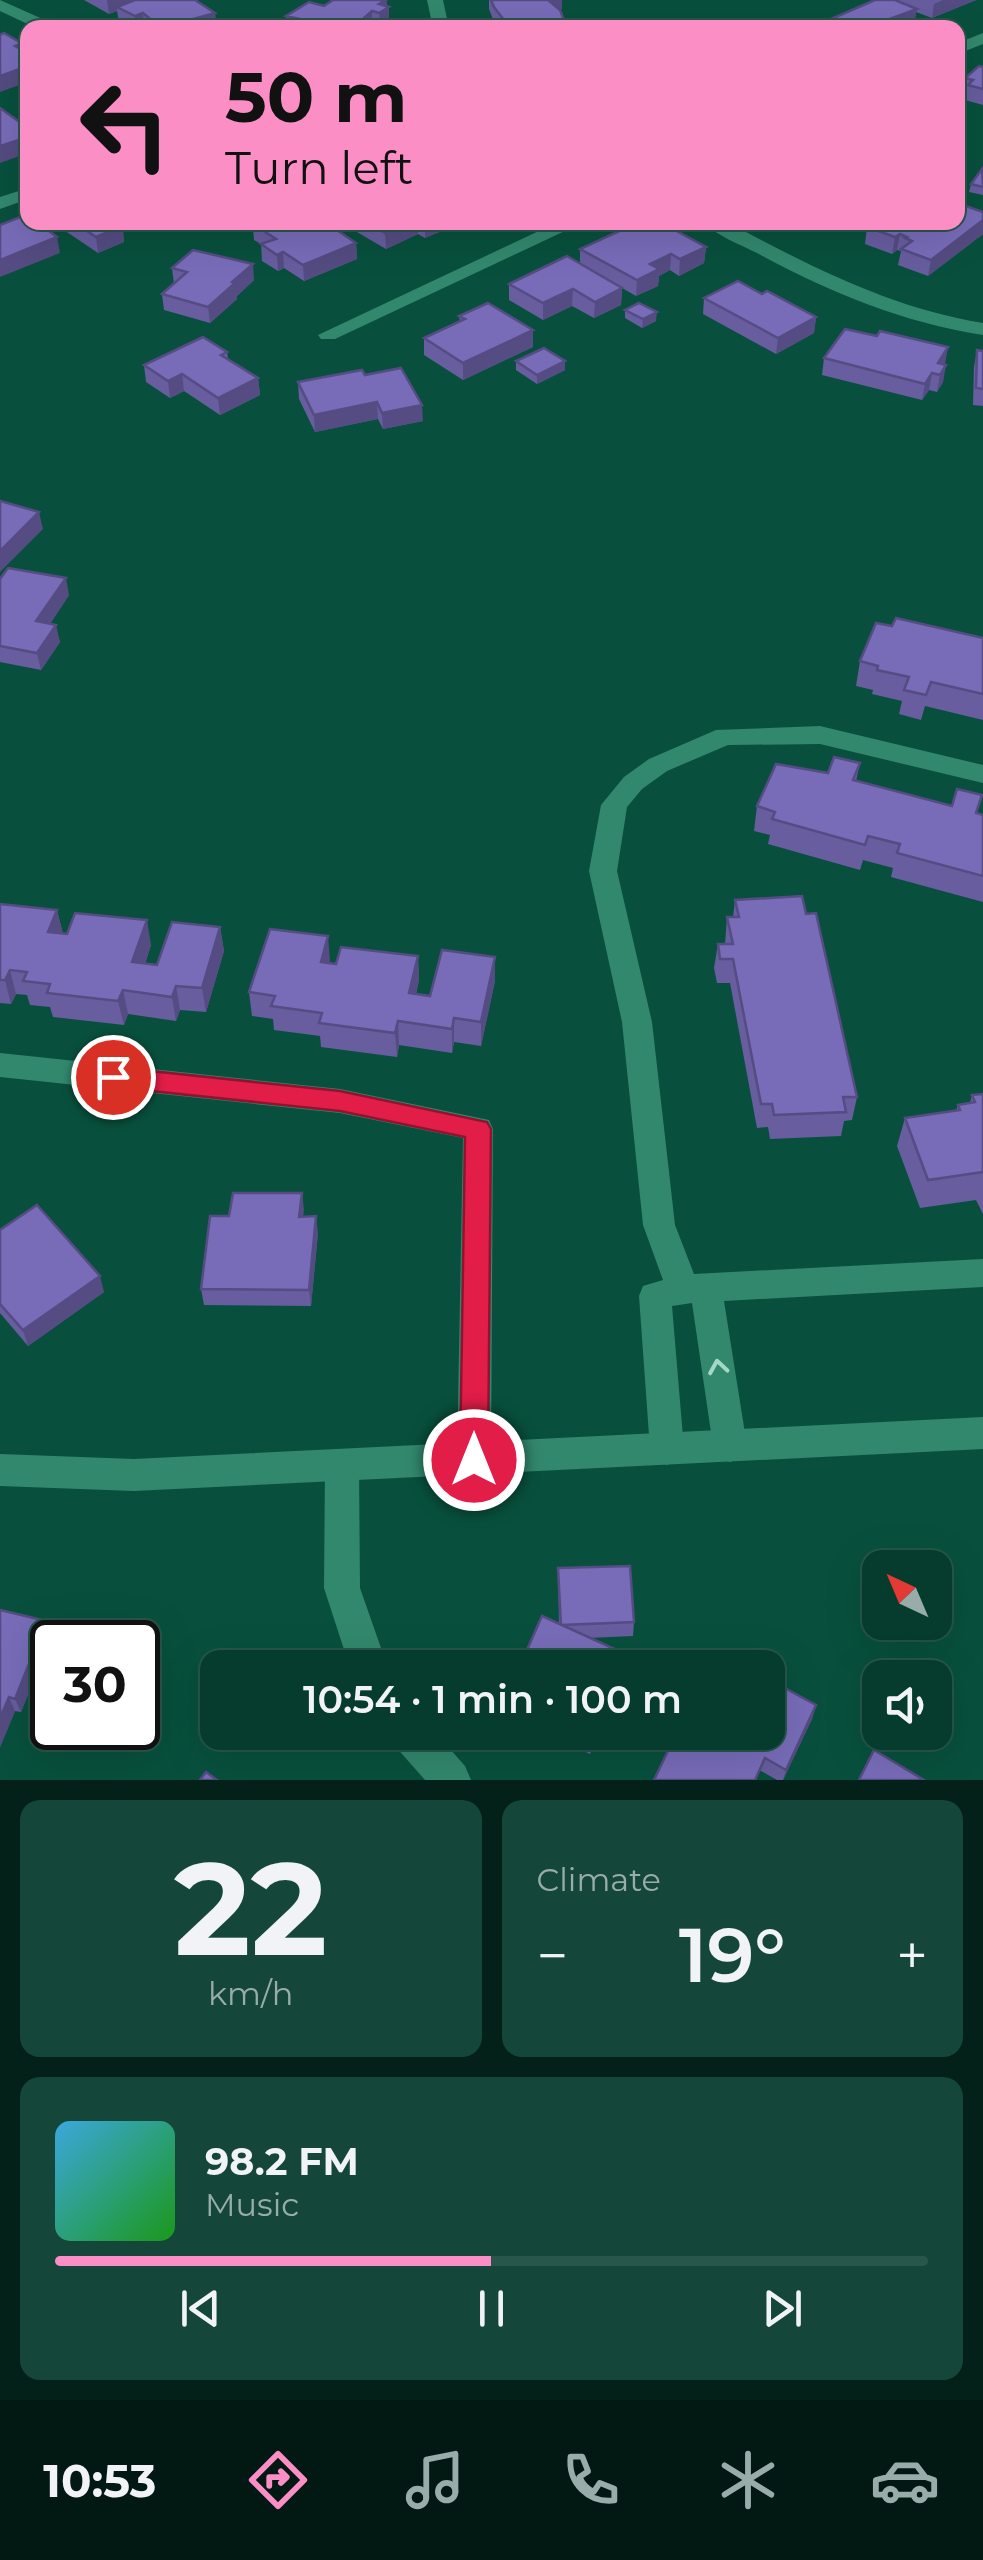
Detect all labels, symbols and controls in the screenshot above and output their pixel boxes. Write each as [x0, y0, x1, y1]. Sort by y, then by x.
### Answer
text: 50 m [225, 54, 407, 140]
icon: left [60, 60, 190, 190]
text: Turn left [225, 140, 413, 195]
pin [71, 1035, 156, 1120]
icon: arrive [86, 1050, 141, 1105]
one-way arrow [708, 1359, 729, 1375]
position arrow [422, 1408, 526, 1512]
north arrow [862, 1550, 952, 1640]
map controls [862, 1550, 952, 1750]
speed limit sign: 30 [30, 1620, 160, 1750]
button: sound [862, 1660, 952, 1750]
text: 10:54 · 1 min · 100 m [303, 1676, 682, 1723]
text: 22 [174, 1829, 327, 1988]
text: Climate [537, 1860, 661, 1899]
text: 19° [679, 1909, 786, 2001]
text: − [537, 1922, 568, 1989]
text: + [896, 1922, 928, 1989]
text: km/h [208, 1974, 293, 2013]
text: 98.2 FM [205, 2138, 359, 2185]
text: Music [205, 2185, 299, 2224]
icon: previous [173, 2281, 228, 2336]
icon: pause [464, 2281, 519, 2336]
icon: next [755, 2281, 810, 2336]
icon: directions [243, 2445, 313, 2515]
icon: music [400, 2445, 470, 2515]
icon: phone [556, 2445, 626, 2515]
icon: climate [713, 2445, 783, 2515]
icon: car [870, 2445, 940, 2515]
text: 10:53 [43, 2453, 157, 2508]

